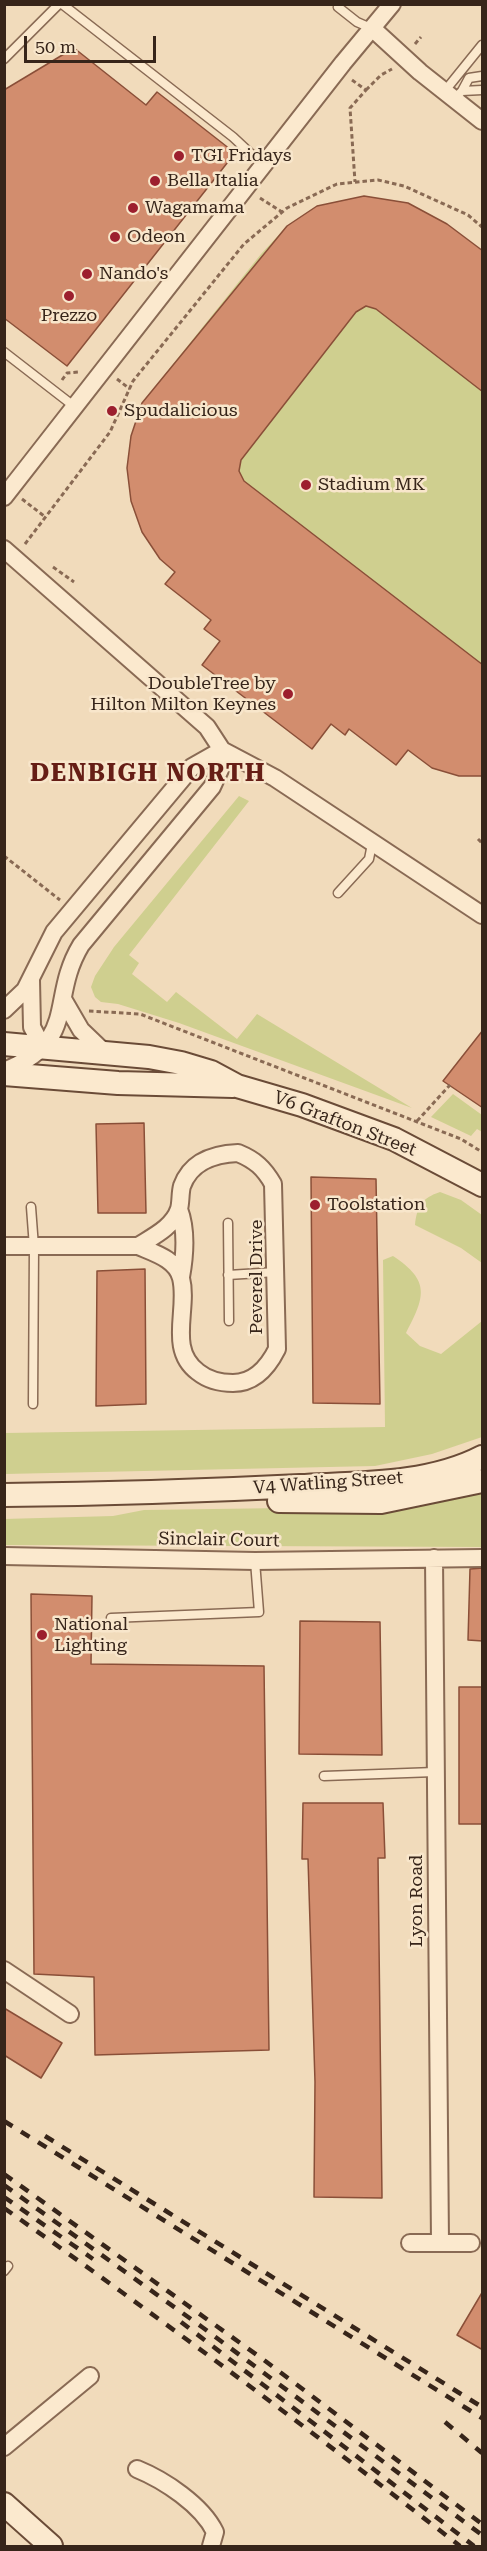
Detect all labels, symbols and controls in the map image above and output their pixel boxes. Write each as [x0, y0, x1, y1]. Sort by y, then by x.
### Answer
scale bar [27, 24, 159, 62]
text: 50 m [35, 36, 76, 57]
place label: TGI Fridays [191, 145, 292, 167]
marker: TGI Fridays [172, 149, 186, 163]
place label: Bella Italia [167, 170, 258, 192]
marker: Bella Italia [148, 174, 162, 188]
place label: Wagamama [145, 197, 244, 219]
marker: Wagamama [126, 201, 140, 215]
place label: Odeon [127, 226, 186, 248]
marker: Odeon [108, 230, 122, 244]
place label: Nando's [99, 263, 168, 285]
marker: Nando's [80, 267, 94, 281]
marker: Prezzo [62, 289, 76, 303]
place label: Prezzo [41, 305, 97, 327]
place label: Spudalicious [124, 400, 237, 422]
marker: Spudalicious [105, 404, 119, 418]
place label: Stadium MK [318, 474, 425, 496]
marker: Stadium MK [299, 478, 313, 492]
place label: DoubleTree by Hilton Milton Keynes [91, 673, 276, 716]
marker: DoubleTree by Hilton Milton Keynes [281, 687, 295, 701]
district label: DENBIGH NORTH [30, 760, 266, 788]
street label: V6 Grafton Street [271, 1087, 419, 1161]
place label: Toolstation [327, 1194, 425, 1216]
marker: Toolstation [308, 1198, 322, 1212]
street label: Peverel Drive [246, 1220, 268, 1334]
street label: V4 Watling Street [252, 1467, 404, 1499]
street label: Sinclair Court [158, 1528, 280, 1552]
place label: National Lighting [54, 1614, 128, 1656]
marker: National Lighting [35, 1628, 49, 1642]
street label: Lyon Road [406, 1855, 428, 1947]

